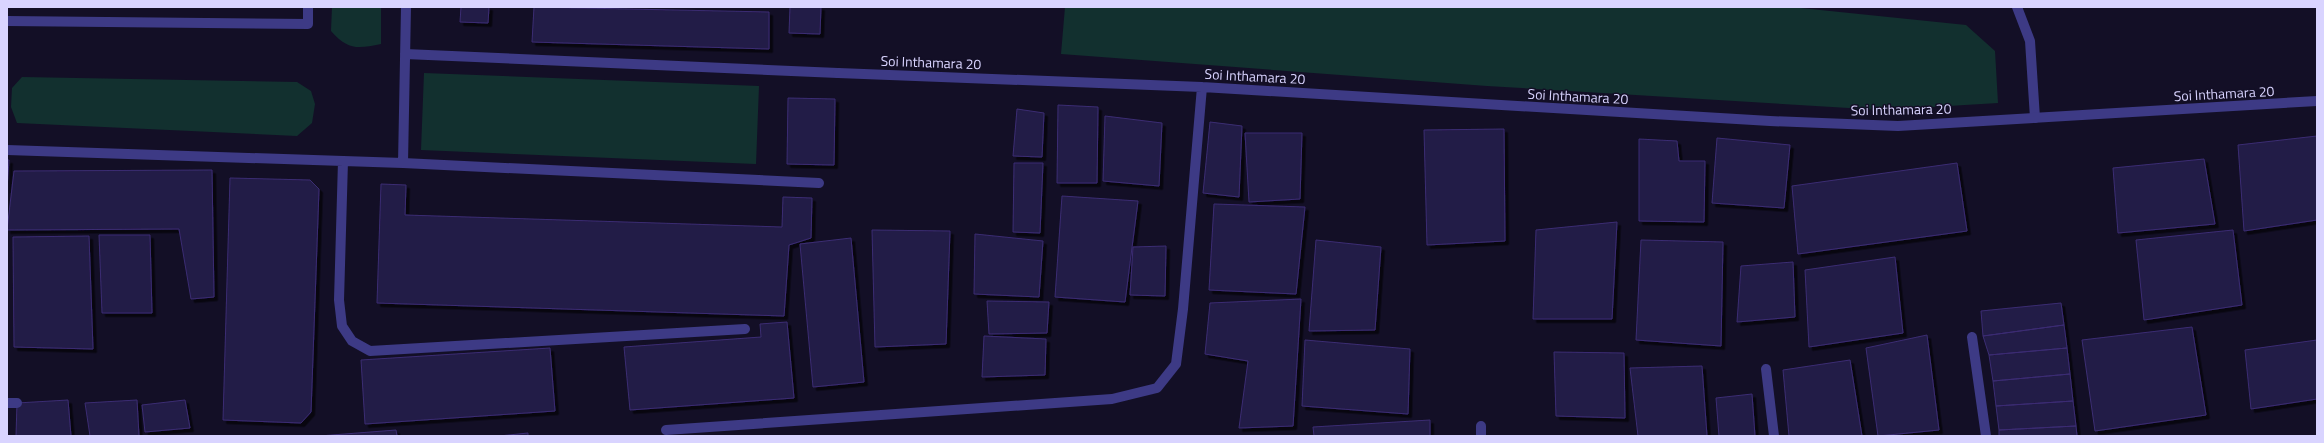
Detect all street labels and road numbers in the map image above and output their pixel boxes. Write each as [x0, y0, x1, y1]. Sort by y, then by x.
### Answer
street label: Soi Inthamara 20 [880, 50, 982, 74]
street label: Soi Inthamara 20 [1204, 63, 1306, 89]
street label: Soi Inthamara 20 [2173, 80, 2275, 106]
street label: Soi Inthamara 20 [1527, 83, 1629, 109]
street label: Soi Inthamara 20 [1850, 98, 1952, 120]

